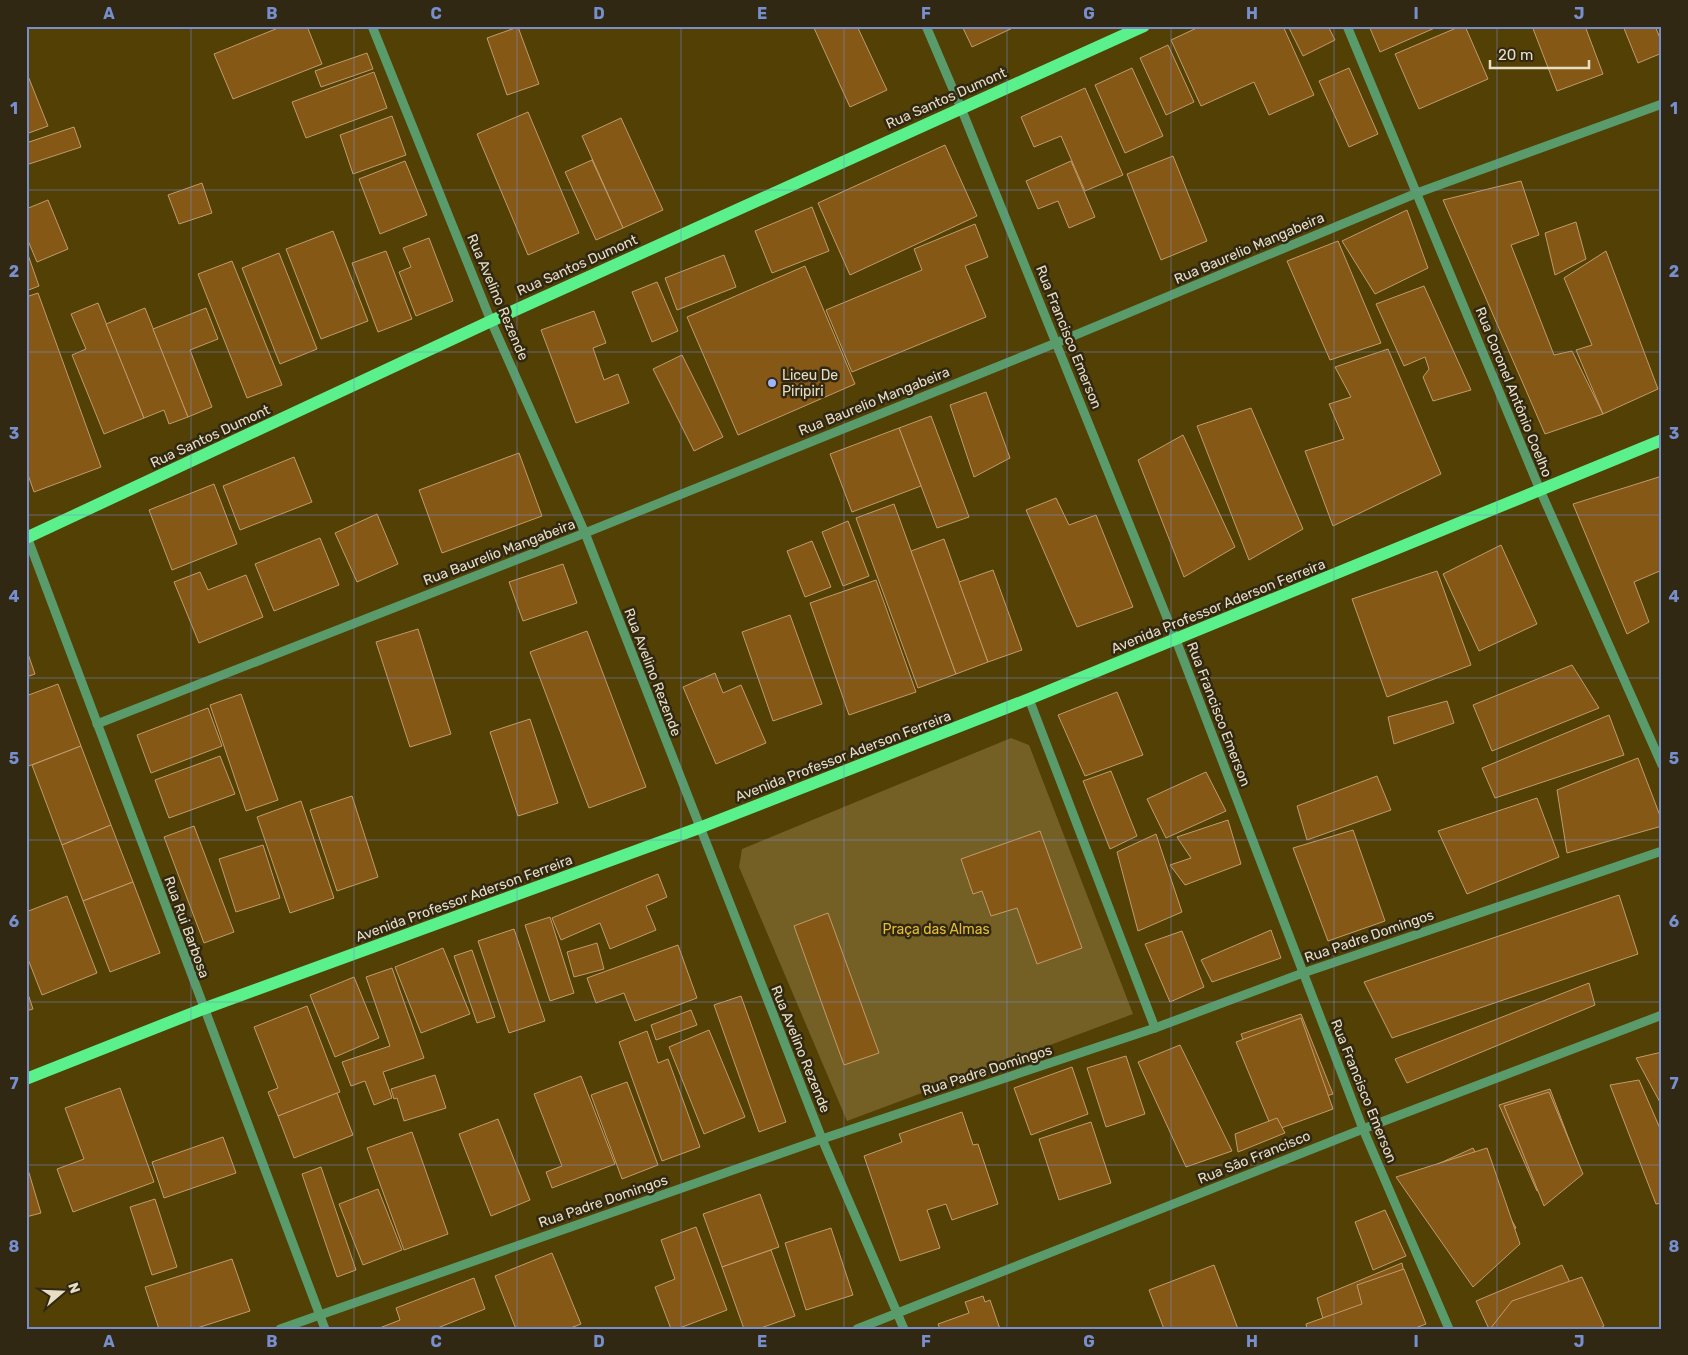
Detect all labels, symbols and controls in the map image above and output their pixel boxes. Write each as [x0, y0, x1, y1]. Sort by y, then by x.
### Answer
text: A [103, 4, 115, 23]
text: B [266, 4, 278, 23]
text: C [430, 4, 442, 23]
text: D [593, 4, 605, 23]
text: E [757, 4, 767, 23]
text: F [921, 4, 931, 23]
text: G [1083, 4, 1095, 23]
text: H [1246, 4, 1258, 23]
text: I [1413, 4, 1419, 23]
text: J [1574, 4, 1584, 23]
scale bar [1490, 38, 1589, 70]
text: 20 m [1498, 46, 1533, 64]
street label: Rua Santos Dumont [883, 64, 1010, 133]
text: 1 [10, 99, 18, 118]
text: 1 [1670, 99, 1678, 118]
street label: Rua Baurelio Mangabeira [1172, 209, 1327, 288]
street label: Rua Avelino Rezende [463, 231, 532, 363]
street label: Rua Santos Dumont [514, 231, 641, 300]
text: 2 [9, 262, 19, 281]
text: 2 [1669, 262, 1679, 281]
street label: Rua Francisco Emerson [1032, 263, 1105, 411]
street label: Rua Coronel Antônio Coelho [1472, 305, 1555, 480]
street label: Rua Baurelio Mangabeira [796, 363, 952, 440]
place label: Liceu De Piripiri [782, 367, 838, 400]
marker: Liceu De Piripiri [766, 377, 778, 389]
street label: Rua Santos Dumont [148, 401, 273, 472]
text: 3 [9, 424, 19, 443]
text: 3 [1669, 424, 1679, 443]
street label: Rua Baurelio Mangabeira [421, 516, 578, 589]
street label: Avenida Professor Aderson Ferreira [1109, 556, 1328, 657]
text: 4 [9, 587, 20, 606]
text: 4 [1669, 587, 1680, 606]
street label: Rua Avelino Rezende [620, 606, 685, 739]
street label: Rua Francisco Emerson [1183, 640, 1254, 789]
street label: Avenida Professor Aderson Ferreira [733, 707, 953, 806]
text: 5 [9, 749, 19, 768]
text: 5 [1669, 749, 1679, 768]
street label: Avenida Professor Aderson Ferreira [353, 851, 575, 946]
street label: Rua Rui Barbosa [160, 874, 213, 980]
street label: Rua Padre Domingos [1302, 906, 1436, 967]
text: 6 [9, 912, 19, 931]
text: 6 [1669, 912, 1679, 931]
park label: Praça das Almas [882, 921, 990, 938]
street label: Rua Avelino Rezende [767, 983, 834, 1115]
street label: Rua Francisco Emerson [1327, 1017, 1400, 1165]
street label: Rua Padre Domingos [920, 1041, 1054, 1100]
text: 7 [9, 1074, 19, 1093]
text: 7 [1669, 1074, 1679, 1093]
street label: Rua São Francisco [1195, 1127, 1313, 1188]
street label: Rua Padre Domingos [536, 1171, 670, 1232]
text: 8 [9, 1237, 20, 1256]
text: 8 [1669, 1237, 1680, 1256]
north arrow [38, 1268, 88, 1318]
text: N [64, 1280, 83, 1295]
text: A [103, 1332, 115, 1351]
text: B [266, 1332, 278, 1351]
text: C [430, 1332, 442, 1351]
text: D [593, 1332, 605, 1351]
text: E [757, 1332, 767, 1351]
text: F [921, 1332, 931, 1351]
text: G [1083, 1332, 1095, 1351]
text: H [1246, 1332, 1258, 1351]
text: I [1413, 1332, 1419, 1351]
text: J [1574, 1332, 1584, 1351]

